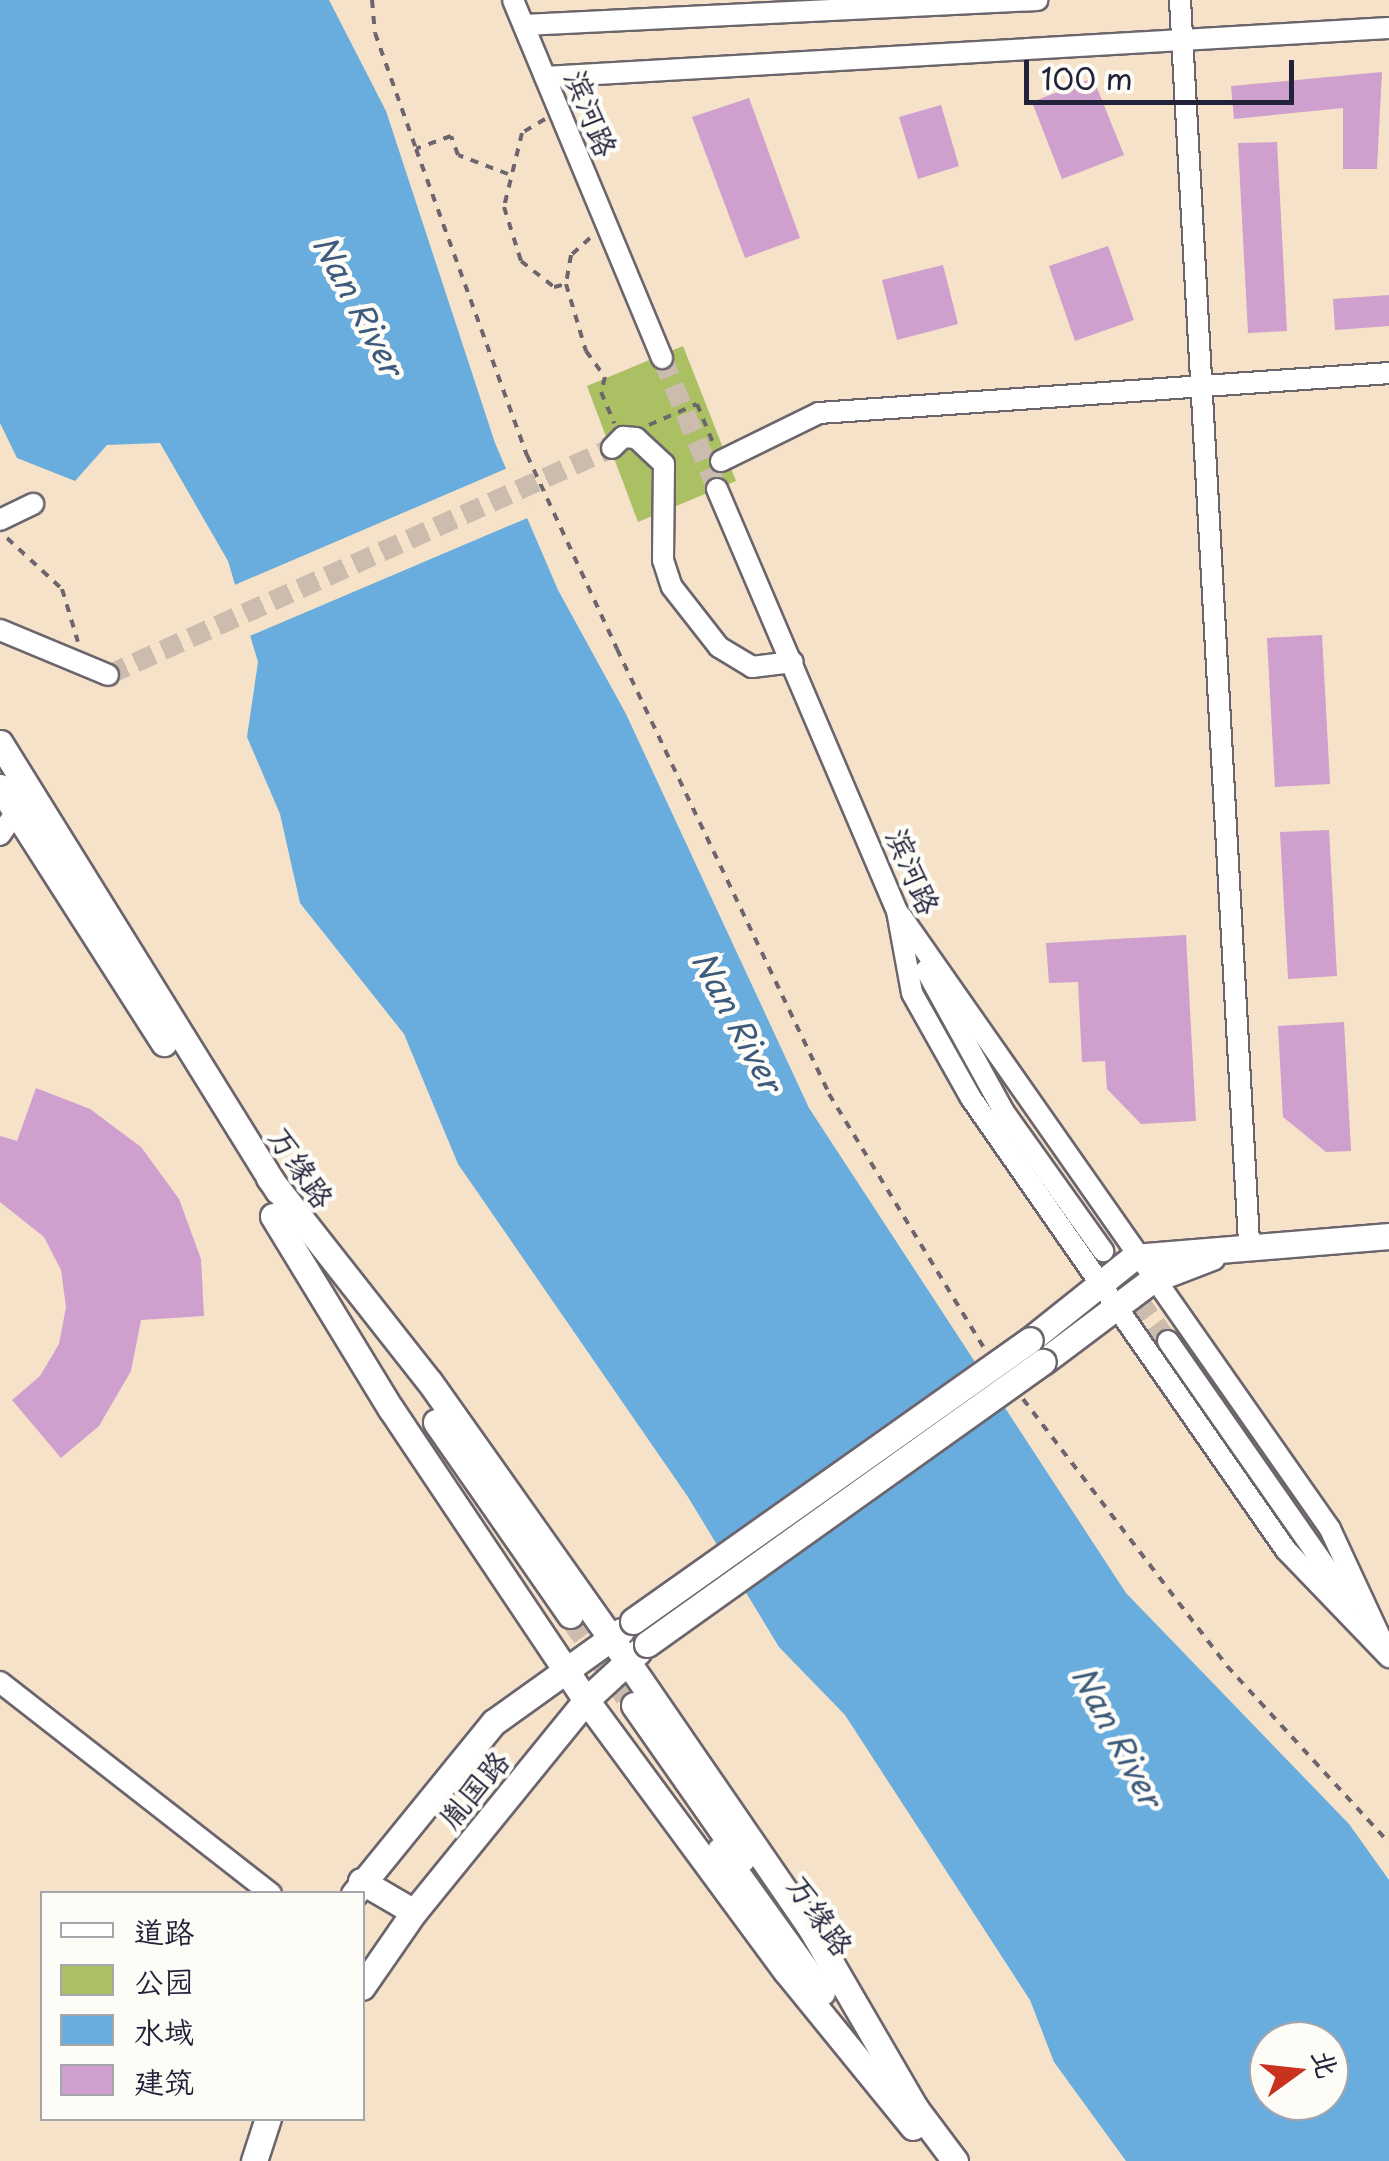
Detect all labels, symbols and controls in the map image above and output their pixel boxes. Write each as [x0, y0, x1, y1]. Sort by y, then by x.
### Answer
scale bar [1029, 40, 1299, 102]
text: 100 m [1041, 55, 1133, 100]
street label: 滨河路 [558, 65, 626, 161]
water label: Nan River [306, 228, 412, 382]
street label: 滨河路 [880, 823, 948, 919]
water label: Nan River [685, 944, 791, 1098]
street label: 万缘路 [262, 1120, 342, 1214]
water label: Nan River [1065, 1659, 1171, 1813]
street label: 胤国路 [430, 1743, 516, 1835]
street label: 万缘路 [780, 1868, 862, 1962]
legend [40, 1891, 365, 2121]
text: 道路 [134, 1908, 194, 1953]
text: 公园 [134, 1958, 194, 2003]
text: 水域 [134, 2008, 194, 2053]
north arrow [1249, 2021, 1349, 2121]
text: 北 [1302, 2045, 1351, 2083]
text: 建筑 [134, 2058, 194, 2103]

